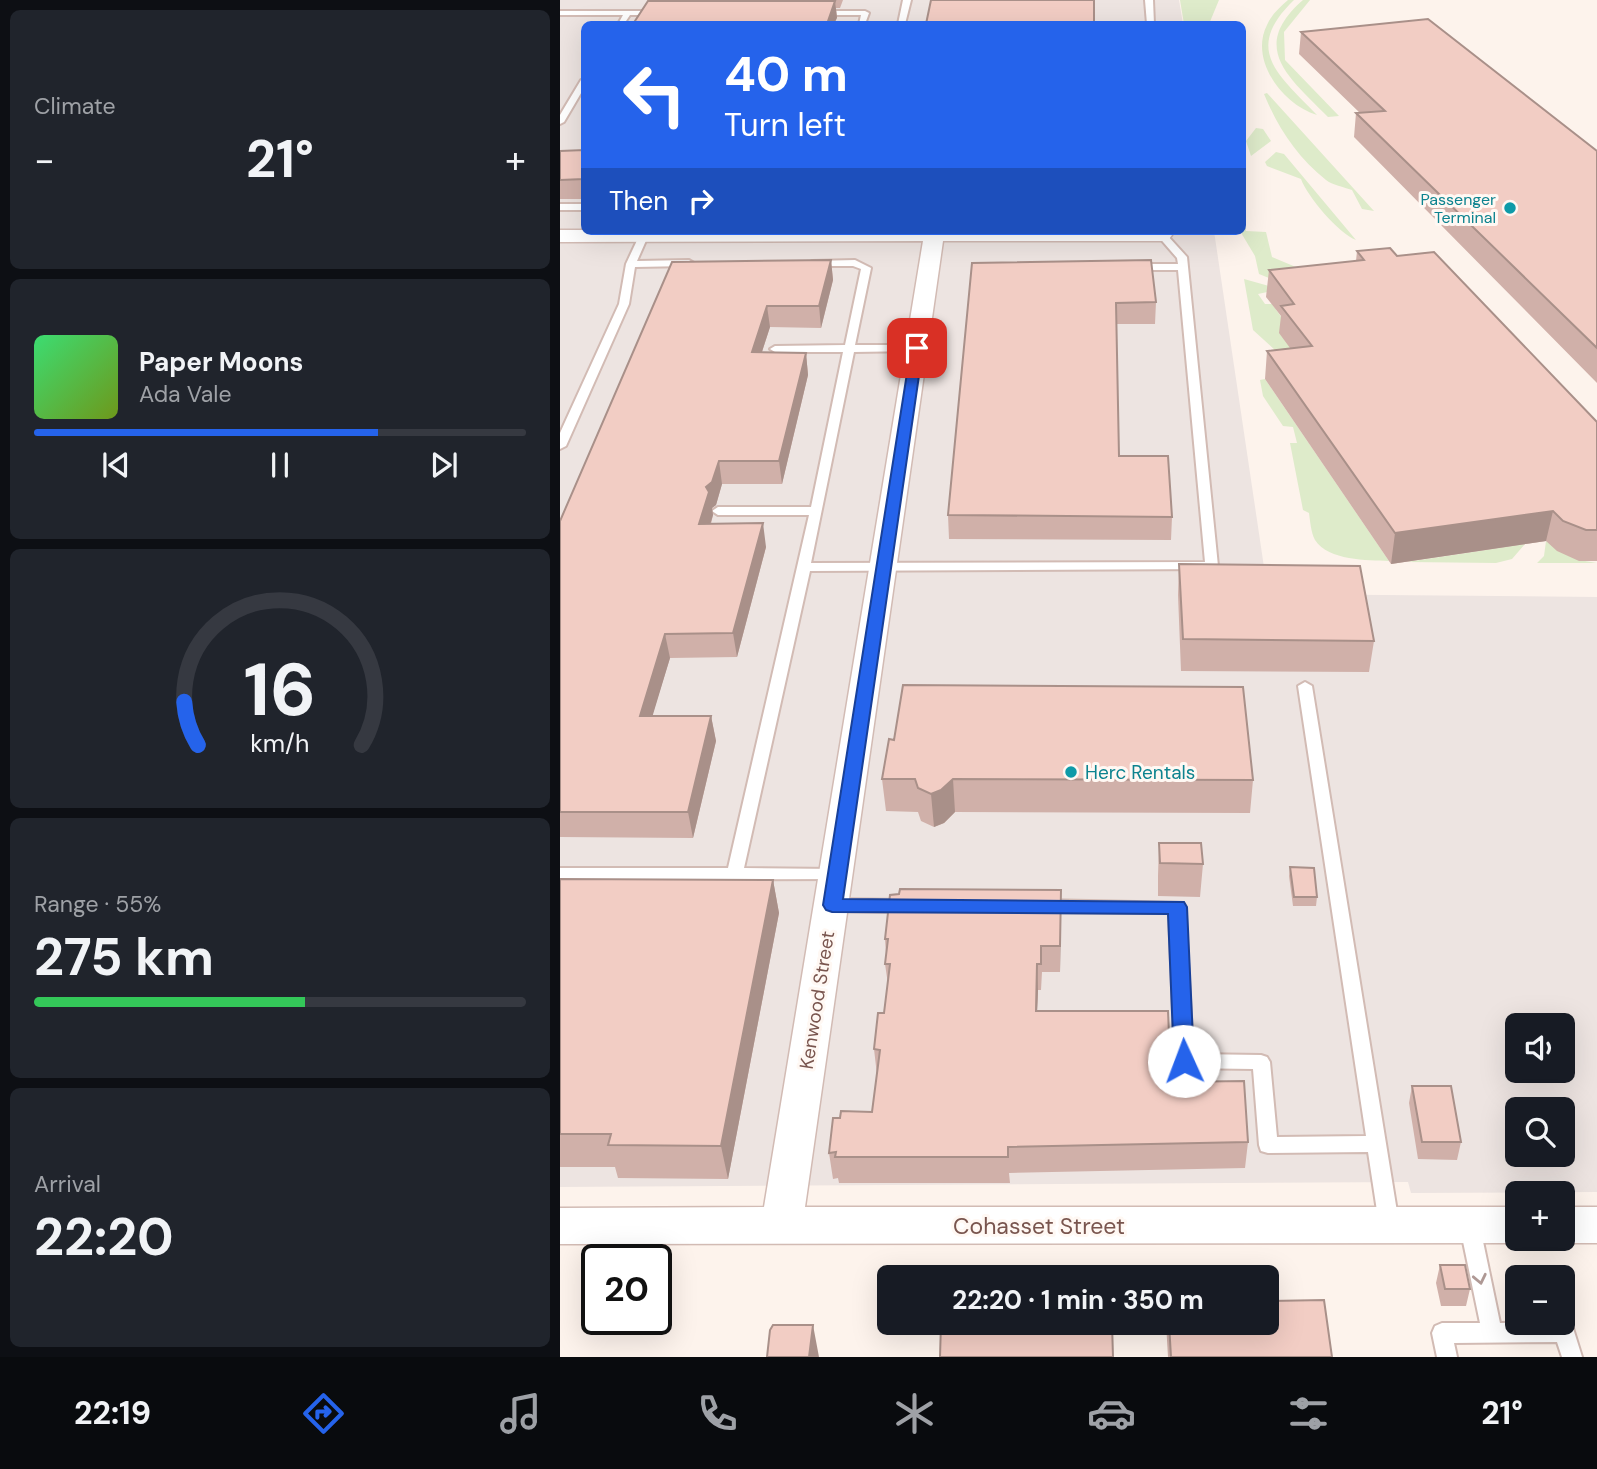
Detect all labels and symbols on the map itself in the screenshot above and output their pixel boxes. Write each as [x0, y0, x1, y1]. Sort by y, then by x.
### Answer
place label: Passenger Terminal [1420, 189, 1496, 228]
marker: Passenger Terminal [1502, 200, 1518, 216]
pin [887, 318, 947, 378]
place label: Herc Rentals [1085, 760, 1195, 785]
marker: Herc Rentals [1063, 764, 1079, 780]
street label: Kenwood Street [794, 929, 840, 1071]
position arrow [1147, 1024, 1221, 1098]
street label: Cohasset Street [953, 1211, 1125, 1241]
speed limit sign: 20 [581, 1244, 672, 1335]
one-way arrow [1472, 1273, 1487, 1285]

